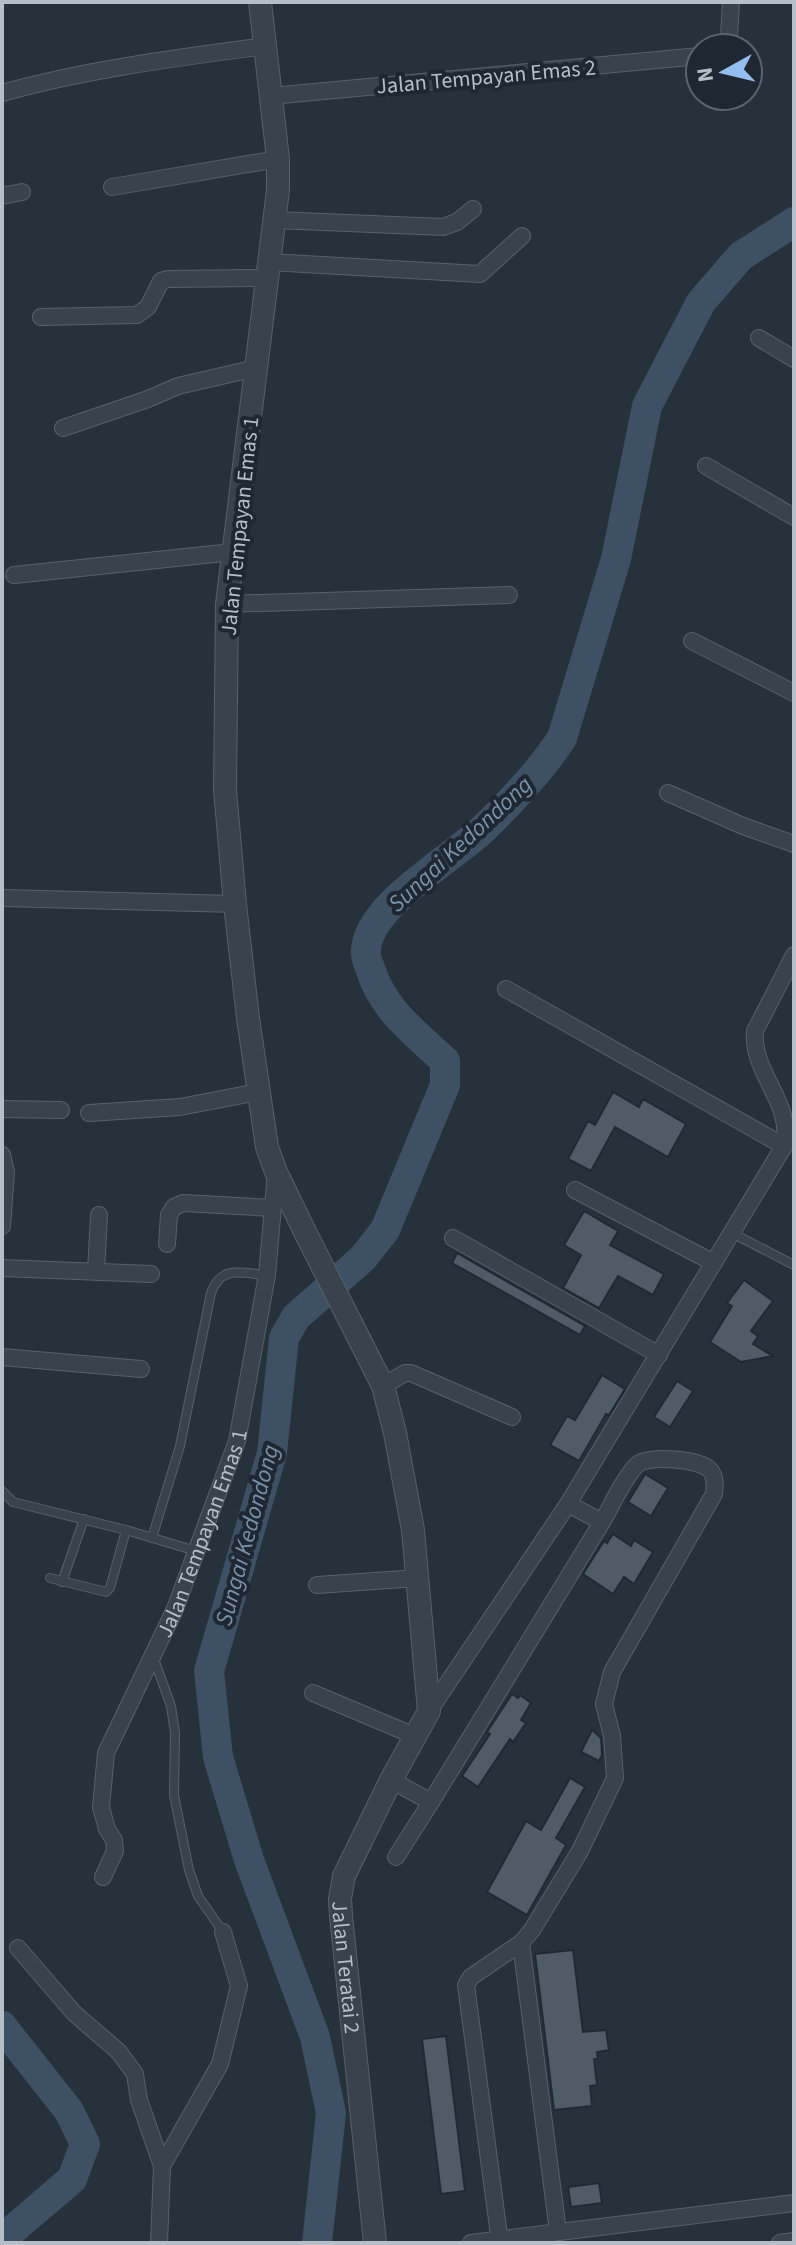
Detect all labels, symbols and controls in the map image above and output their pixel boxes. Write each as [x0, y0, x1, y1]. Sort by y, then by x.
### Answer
north arrow [684, 32, 764, 112]
street label: Jalan Tempayan Emas 2 [375, 51, 597, 103]
text: N [688, 65, 722, 84]
street label: Jalan Tempayan Emas 1 [213, 415, 267, 637]
water label: Sungai Kedondong [380, 768, 540, 921]
street label: Jalan Tempayan Emas 1 [149, 1427, 256, 1643]
water label: Sungai Kedondong [206, 1441, 288, 1630]
street label: Jalan Teratai 2 [323, 1900, 368, 2035]

